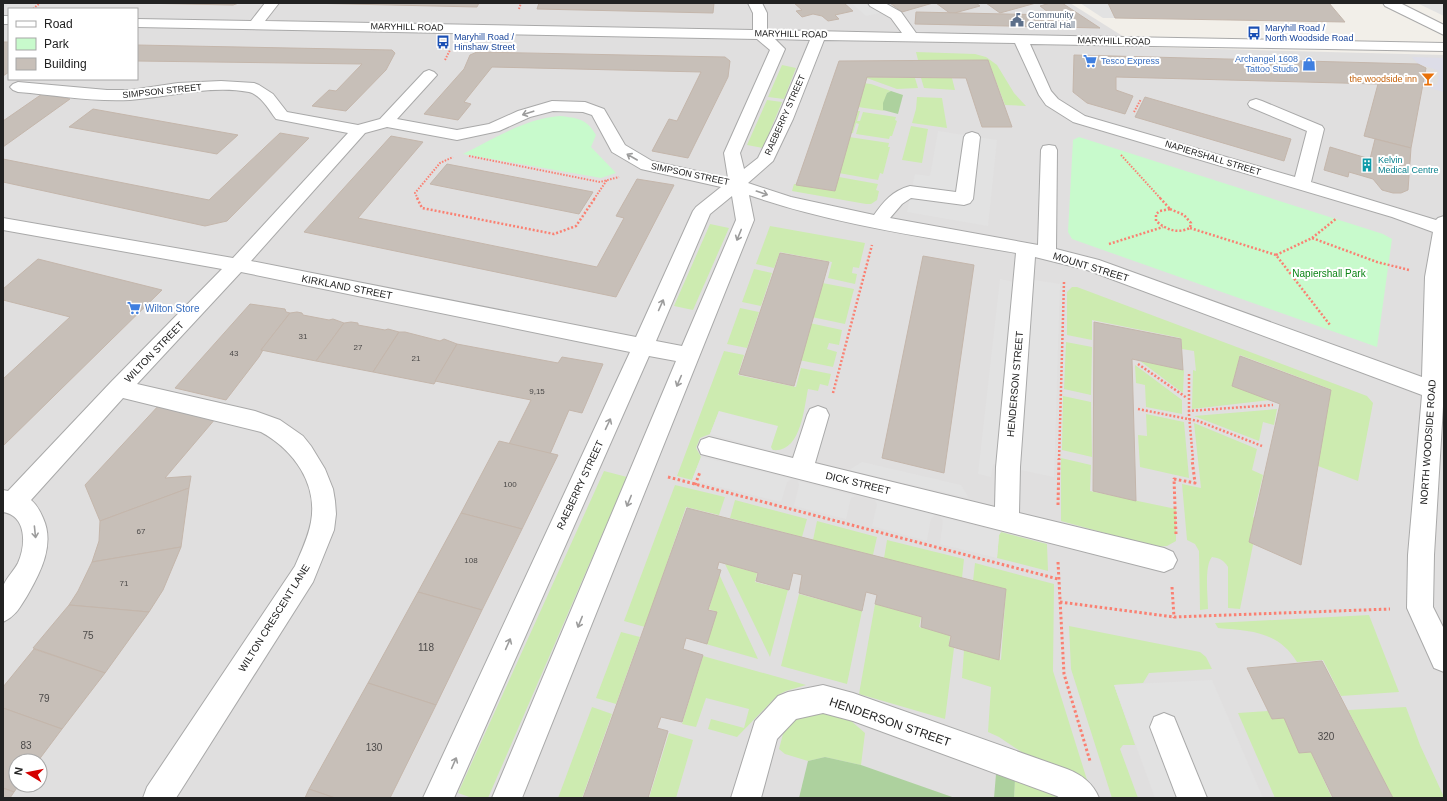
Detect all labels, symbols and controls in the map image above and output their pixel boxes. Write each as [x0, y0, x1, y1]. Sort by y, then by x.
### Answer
legend [8, 8, 138, 80]
place label: Community Central Hall [1028, 10, 1075, 30]
public building icon: Community Central Hall [1009, 12, 1025, 28]
text: Road [44, 17, 73, 31]
street label: MARYHILL ROAD [370, 21, 444, 33]
place label: Maryhill Road / North Woodside Road [1265, 23, 1353, 43]
bus stop icon: Maryhill Road / North Woodside Road [1246, 25, 1262, 41]
street label: MARYHILL ROAD [754, 28, 828, 40]
place label: Maryhill Road / Hinshaw Street [454, 32, 516, 52]
bus stop icon: Maryhill Road / Hinshaw Street [435, 34, 451, 50]
street label: MARYHILL ROAD [1077, 35, 1151, 47]
text: Park [44, 37, 70, 51]
supermarket icon: Tesco Express [1082, 53, 1098, 69]
place label: Archangel 1608 Tattoo Studio [1235, 54, 1298, 74]
place label: Tesco Express [1101, 56, 1160, 66]
shop icon: Archangel 1608 Tattoo Studio [1301, 56, 1317, 72]
text: Building [44, 57, 87, 71]
bar icon: the woodside inn [1420, 71, 1436, 87]
street label: RAEBERRY STREET [763, 73, 808, 157]
place label: the woodside inn [1349, 74, 1417, 84]
street label: SIMPSON STREET [122, 82, 203, 100]
one-way arrow [522, 110, 535, 117]
street label: NAPIERSHALL STREET [1164, 139, 1263, 178]
one-way arrow [627, 152, 639, 160]
place label: Kelvin Medical Centre [1378, 155, 1439, 175]
building icon: Kelvin Medical Centre [1359, 157, 1375, 173]
street label: SIMPSON STREET [650, 161, 730, 187]
one-way arrow [755, 190, 768, 197]
one-way arrow [735, 229, 743, 241]
street label: MOUNT STREET [1052, 250, 1130, 284]
park label: Napiershall Park [1292, 268, 1367, 279]
street label: KIRKLAND STREET [301, 273, 393, 301]
supermarket icon: Wilton Store [126, 300, 142, 316]
one-way arrow [658, 300, 665, 312]
place label: Wilton Store [145, 303, 200, 314]
street label: WILTON STREET [122, 319, 186, 385]
street label: HENDERSON STREET [1005, 331, 1025, 437]
house number: 31 [299, 332, 308, 341]
house number: 27 [354, 343, 363, 352]
house number: 43 [230, 349, 239, 358]
house number: 21 [412, 354, 421, 363]
one-way arrow [675, 375, 682, 387]
street label: NORTH WOODSIDE ROAD [1418, 379, 1438, 505]
house number: 9,15 [529, 387, 545, 396]
one-way arrow [605, 418, 612, 430]
street label: RAEBERRY STREET [555, 439, 605, 531]
street label: DICK STREET [825, 470, 891, 496]
house number: 100 [503, 480, 517, 489]
one-way arrow [624, 495, 632, 507]
one-way arrow [31, 525, 39, 538]
house number: 67 [137, 527, 146, 536]
house number: 108 [464, 556, 478, 565]
street label: WILTON CRESCENT LANE [236, 562, 312, 674]
house number: 71 [120, 579, 129, 588]
one-way arrow [575, 615, 583, 627]
house number: 75 [82, 630, 94, 641]
one-way arrow [504, 639, 512, 651]
house number: 118 [418, 642, 434, 653]
house number: 79 [38, 693, 50, 704]
street label: HENDERSON STREET [828, 695, 953, 750]
house number: 320 [1318, 731, 1335, 742]
house number: 83 [20, 740, 32, 751]
house number: 130 [366, 742, 383, 753]
north arrow [8, 753, 48, 793]
one-way arrow [451, 757, 458, 769]
text: N [12, 766, 25, 776]

